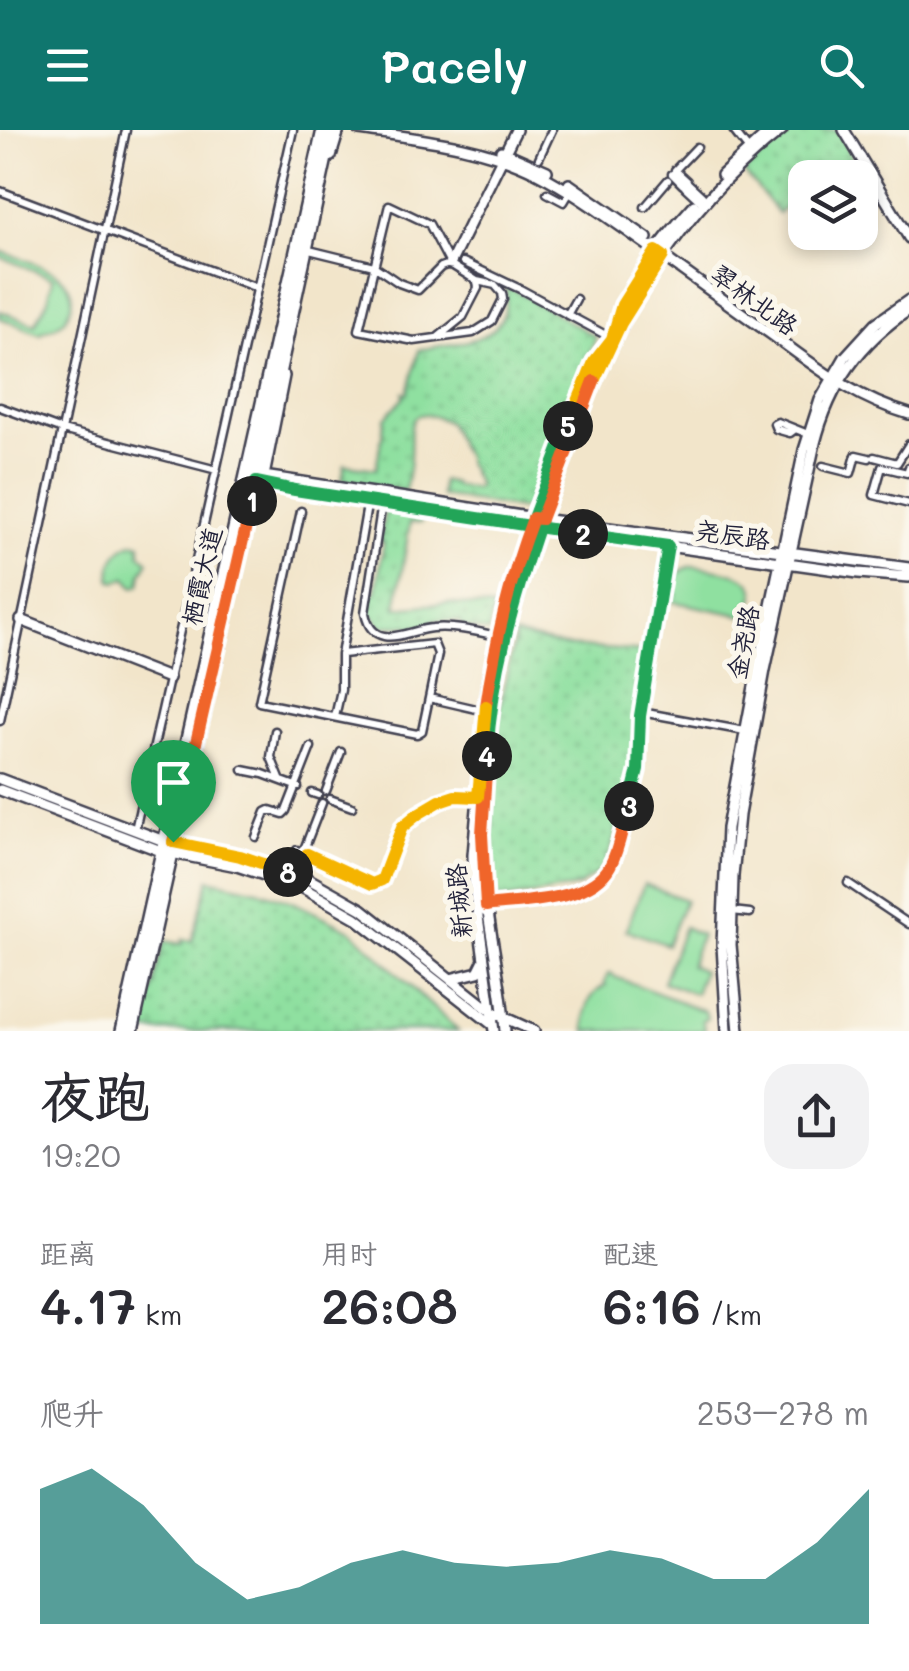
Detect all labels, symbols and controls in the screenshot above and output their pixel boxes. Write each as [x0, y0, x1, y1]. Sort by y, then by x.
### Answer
text: Pacely [381, 36, 528, 94]
icon: menu [40, 38, 95, 93]
icon: search [814, 38, 869, 93]
map controls [788, 160, 878, 250]
button: layers [788, 160, 878, 250]
street label: 翠林北路 [705, 257, 805, 341]
pin: 5 [543, 401, 593, 451]
text: 5 [560, 408, 576, 444]
pin: 1 [227, 476, 277, 526]
text: 1 [246, 483, 258, 519]
pin: 2 [558, 509, 608, 559]
street label: 尧辰路 [694, 513, 772, 555]
text: 2 [575, 516, 591, 552]
street label: 栖霞大道 [174, 524, 228, 628]
street label: 金尧路 [719, 602, 765, 682]
pin: 4 [462, 731, 512, 781]
text: 4 [478, 738, 496, 774]
pin [131, 740, 216, 843]
icon: arrive [146, 755, 201, 810]
pin: 3 [604, 781, 654, 831]
text: 3 [621, 788, 637, 824]
pin: 8 [263, 847, 313, 897]
text: 8 [279, 854, 297, 890]
street label: 新城路 [439, 862, 477, 940]
text: 夜跑 [40, 1059, 150, 1131]
button: share [764, 1064, 869, 1169]
text: 19:20 [40, 1133, 121, 1175]
text: 距离 [40, 1235, 96, 1271]
text: 用时 [321, 1235, 377, 1271]
text: 配速 [603, 1235, 659, 1271]
text: 4.17 [40, 1272, 136, 1338]
text: 26:08 [321, 1272, 458, 1338]
text: 6:16 [603, 1272, 701, 1338]
text: km [136, 1296, 182, 1332]
text: /km [701, 1296, 762, 1332]
text: 爬升 [40, 1391, 104, 1433]
text: 253–278 m [697, 1391, 869, 1433]

